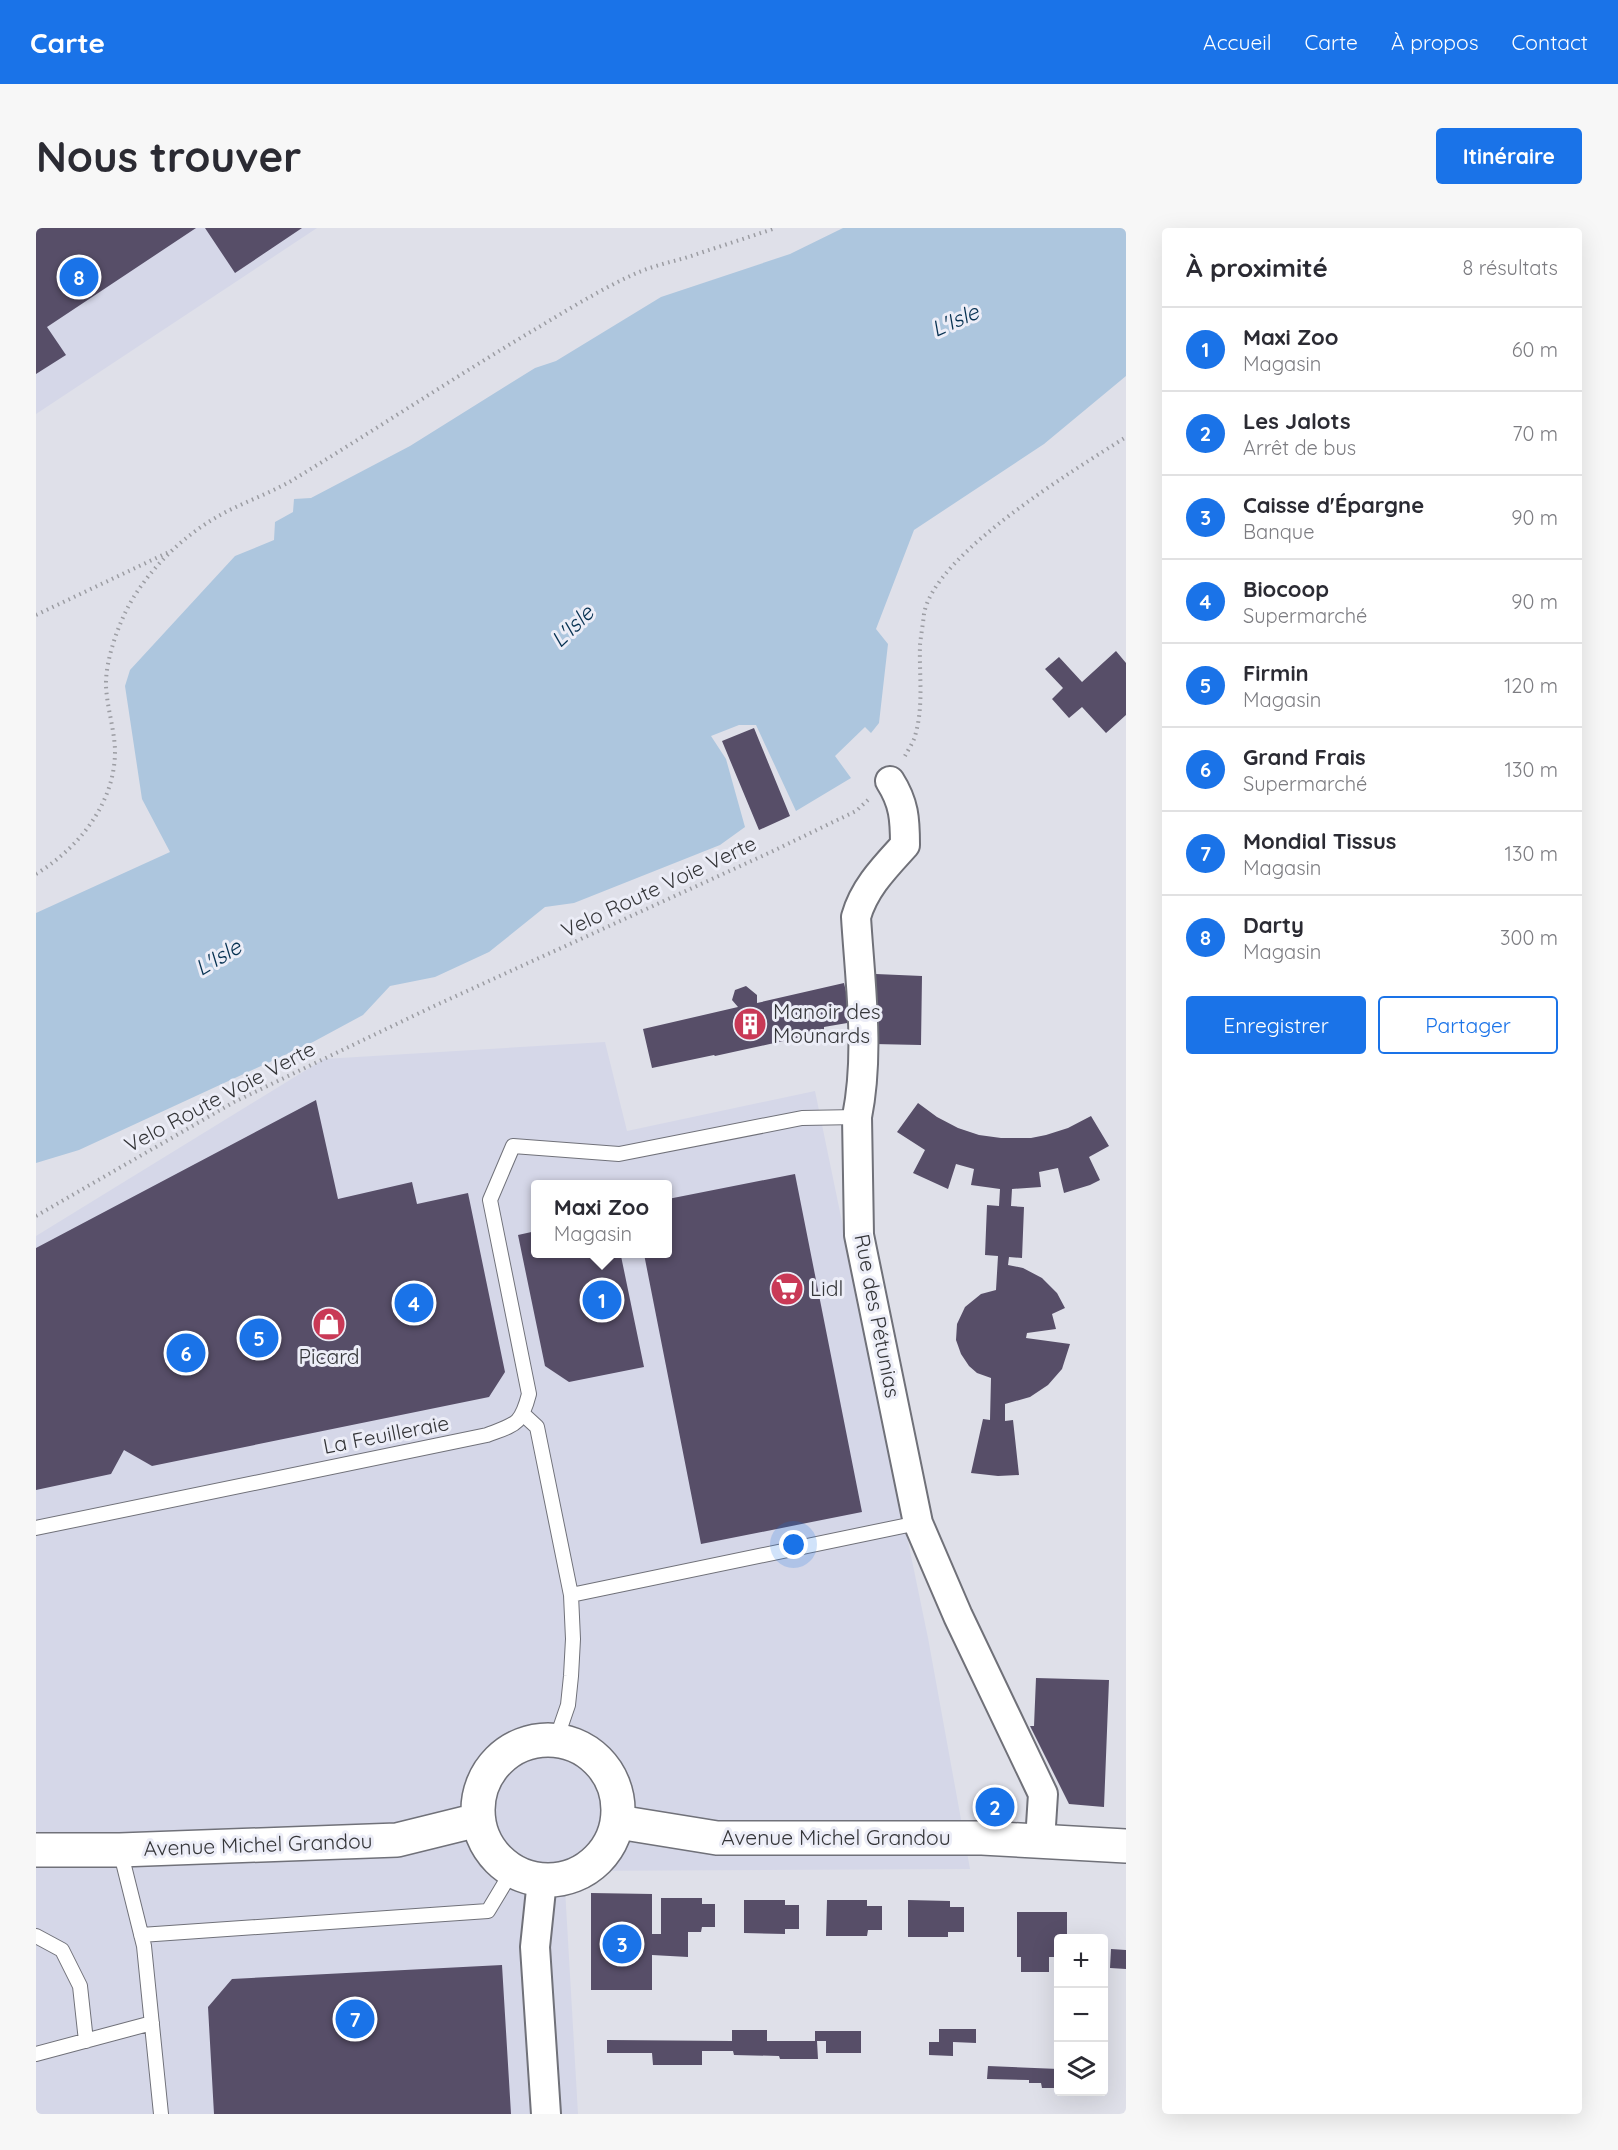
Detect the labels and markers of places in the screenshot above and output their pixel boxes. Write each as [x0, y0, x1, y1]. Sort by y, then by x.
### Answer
pin: 8 [60, 254, 99, 300]
place label: Manoir des Mounards [773, 998, 881, 1048]
building icon: Manoir des Mounards [732, 1006, 768, 1042]
supermarket icon: Lidl [769, 1271, 805, 1307]
place label: Lidl [810, 1275, 843, 1301]
pin: 1 [582, 1278, 622, 1322]
pin: 4 [394, 1280, 434, 1326]
shop icon: Picard [311, 1306, 347, 1342]
pin: 5 [240, 1316, 278, 1360]
pin: 6 [166, 1330, 206, 1376]
place label: Picard [299, 1343, 359, 1369]
pin: 2 [976, 1784, 1014, 1830]
pin: 3 [602, 1922, 642, 1966]
pin: 7 [336, 1996, 374, 2042]

